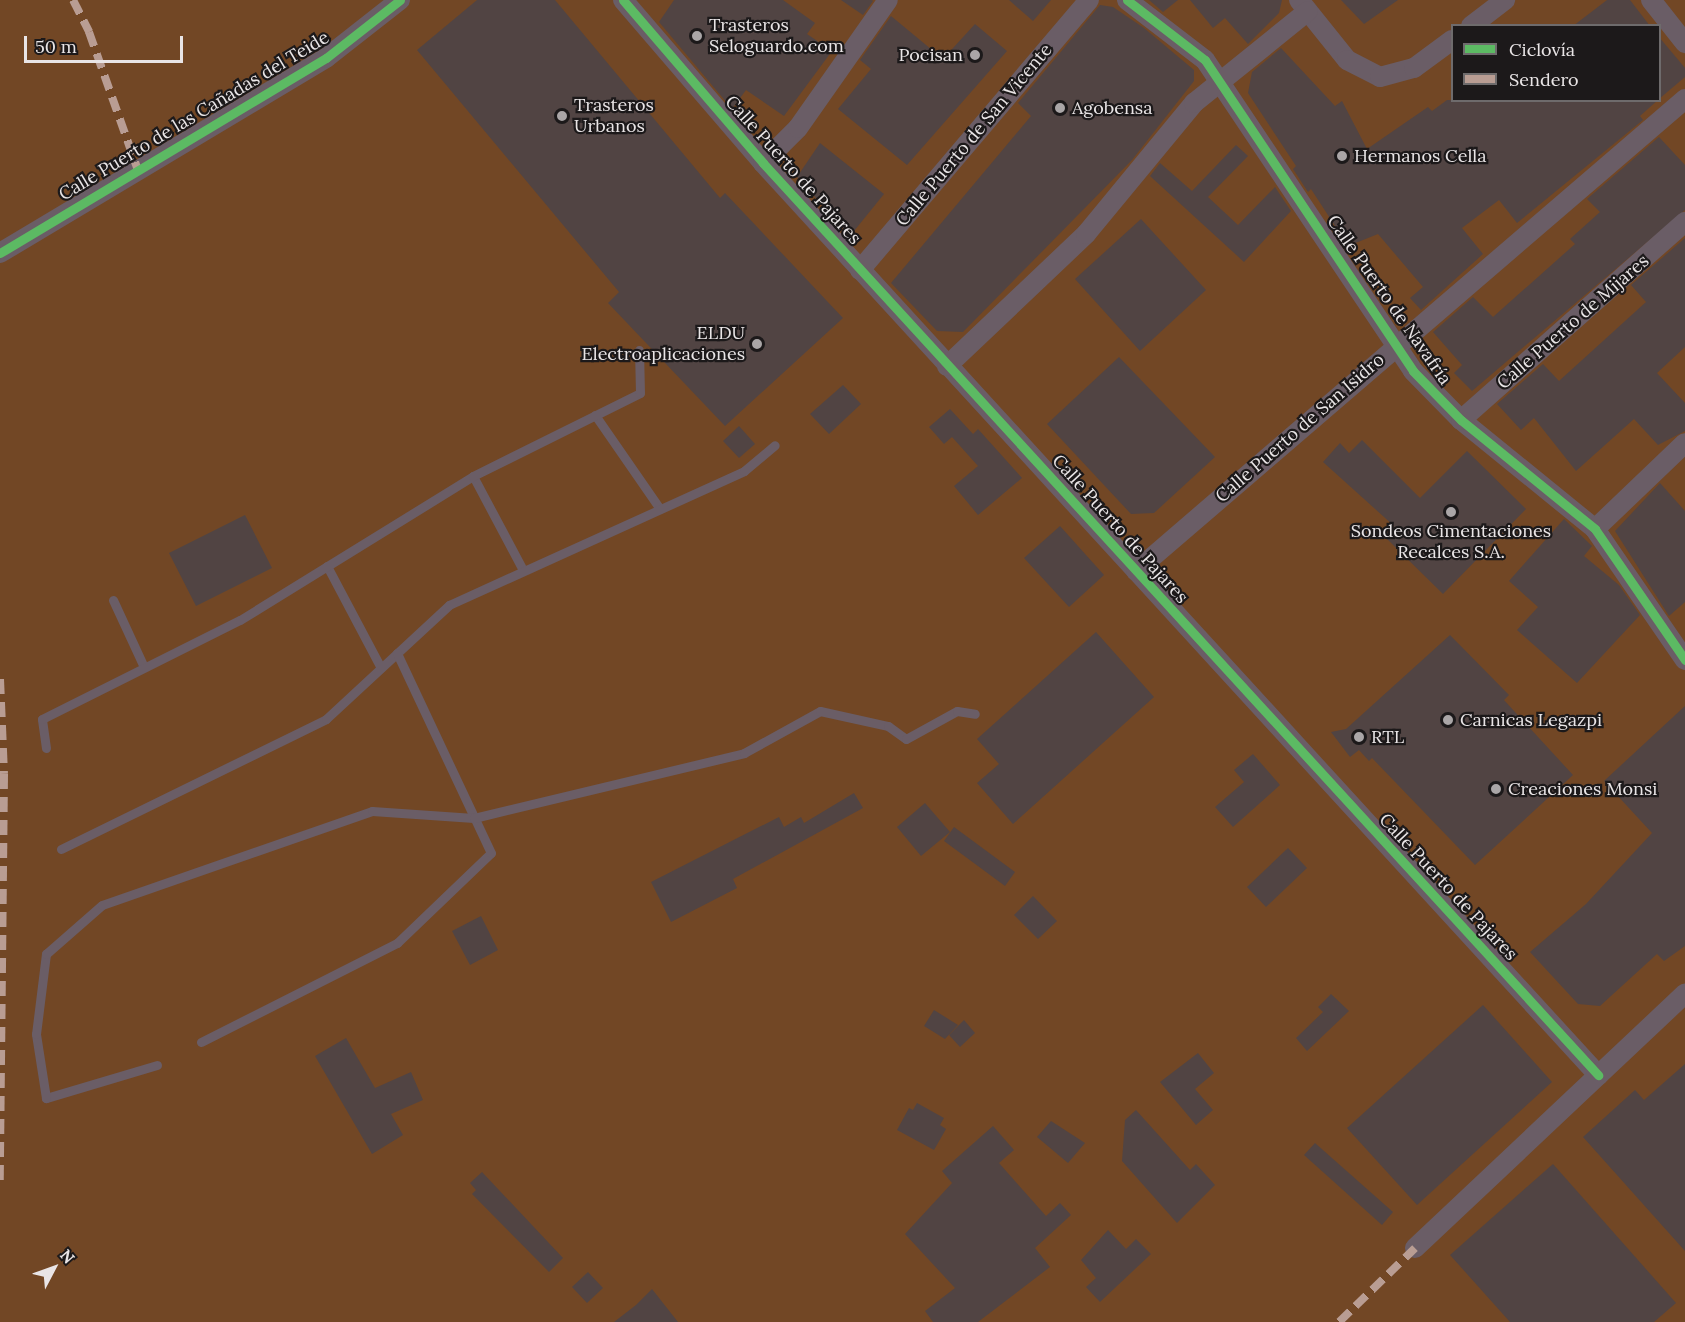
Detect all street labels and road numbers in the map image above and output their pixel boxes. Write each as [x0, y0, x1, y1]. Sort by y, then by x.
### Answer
street label: Calle Puerto de las Cañadas del Teide [55, 27, 333, 205]
street label: Calle Puerto de San Vicente [891, 39, 1057, 231]
street label: Calle Puerto de Pajares [720, 91, 866, 249]
street label: Calle Puerto de Navafría [1322, 211, 1456, 389]
street label: Calle Puerto de Mijares [1493, 250, 1653, 394]
street label: Calle Puerto de San Isidro [1211, 349, 1389, 507]
street label: Calle Puerto de Pajares [1047, 450, 1193, 608]
street label: Calle Puerto de Pajares [1374, 809, 1522, 965]

